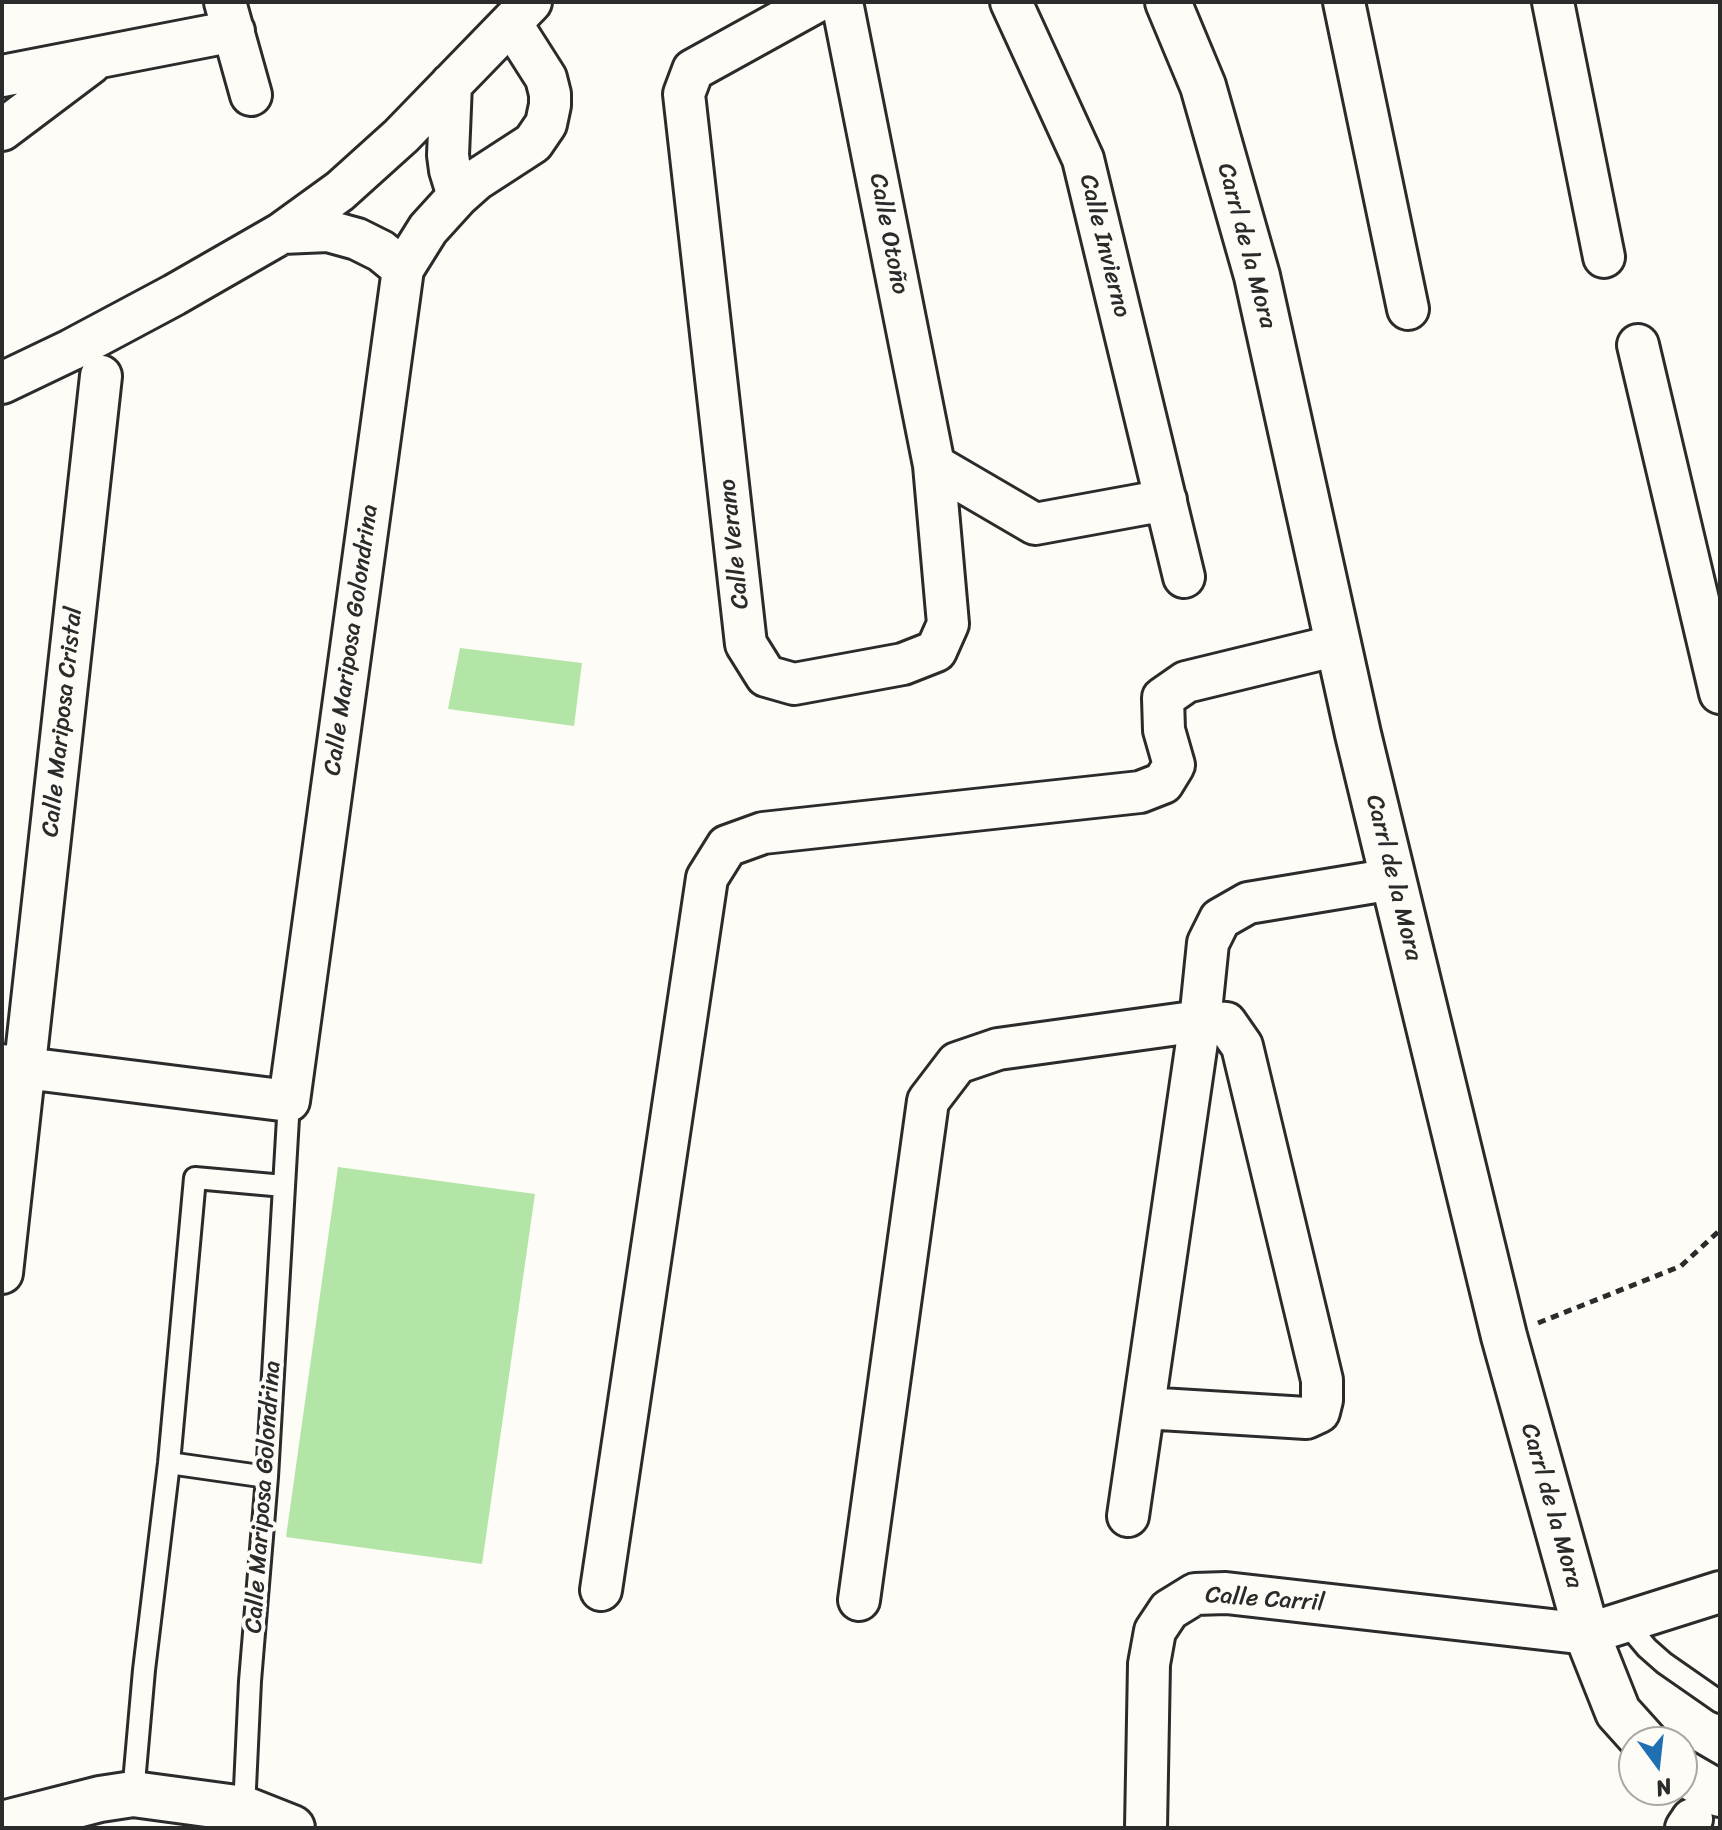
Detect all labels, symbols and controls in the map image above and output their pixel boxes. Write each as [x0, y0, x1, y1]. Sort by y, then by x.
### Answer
street label: Carrl de la Mora [1210, 160, 1282, 332]
street label: Calle Otoño [862, 171, 914, 297]
street label: Calle Invierno [1072, 171, 1136, 321]
street label: Calle Verano [714, 478, 756, 610]
street label: Calle Mariposa Golondrina [319, 503, 385, 777]
street label: Calle Mariposa Cristal [37, 606, 89, 838]
street label: Carrl de la Mora [1358, 792, 1428, 964]
street label: Calle Mariposa Golondrina [240, 1360, 288, 1634]
street label: Carrl de la Mora [1514, 1420, 1588, 1592]
street label: Calle Carril [1204, 1581, 1326, 1619]
north arrow [1618, 1726, 1698, 1806]
text: N [1651, 1767, 1676, 1809]

